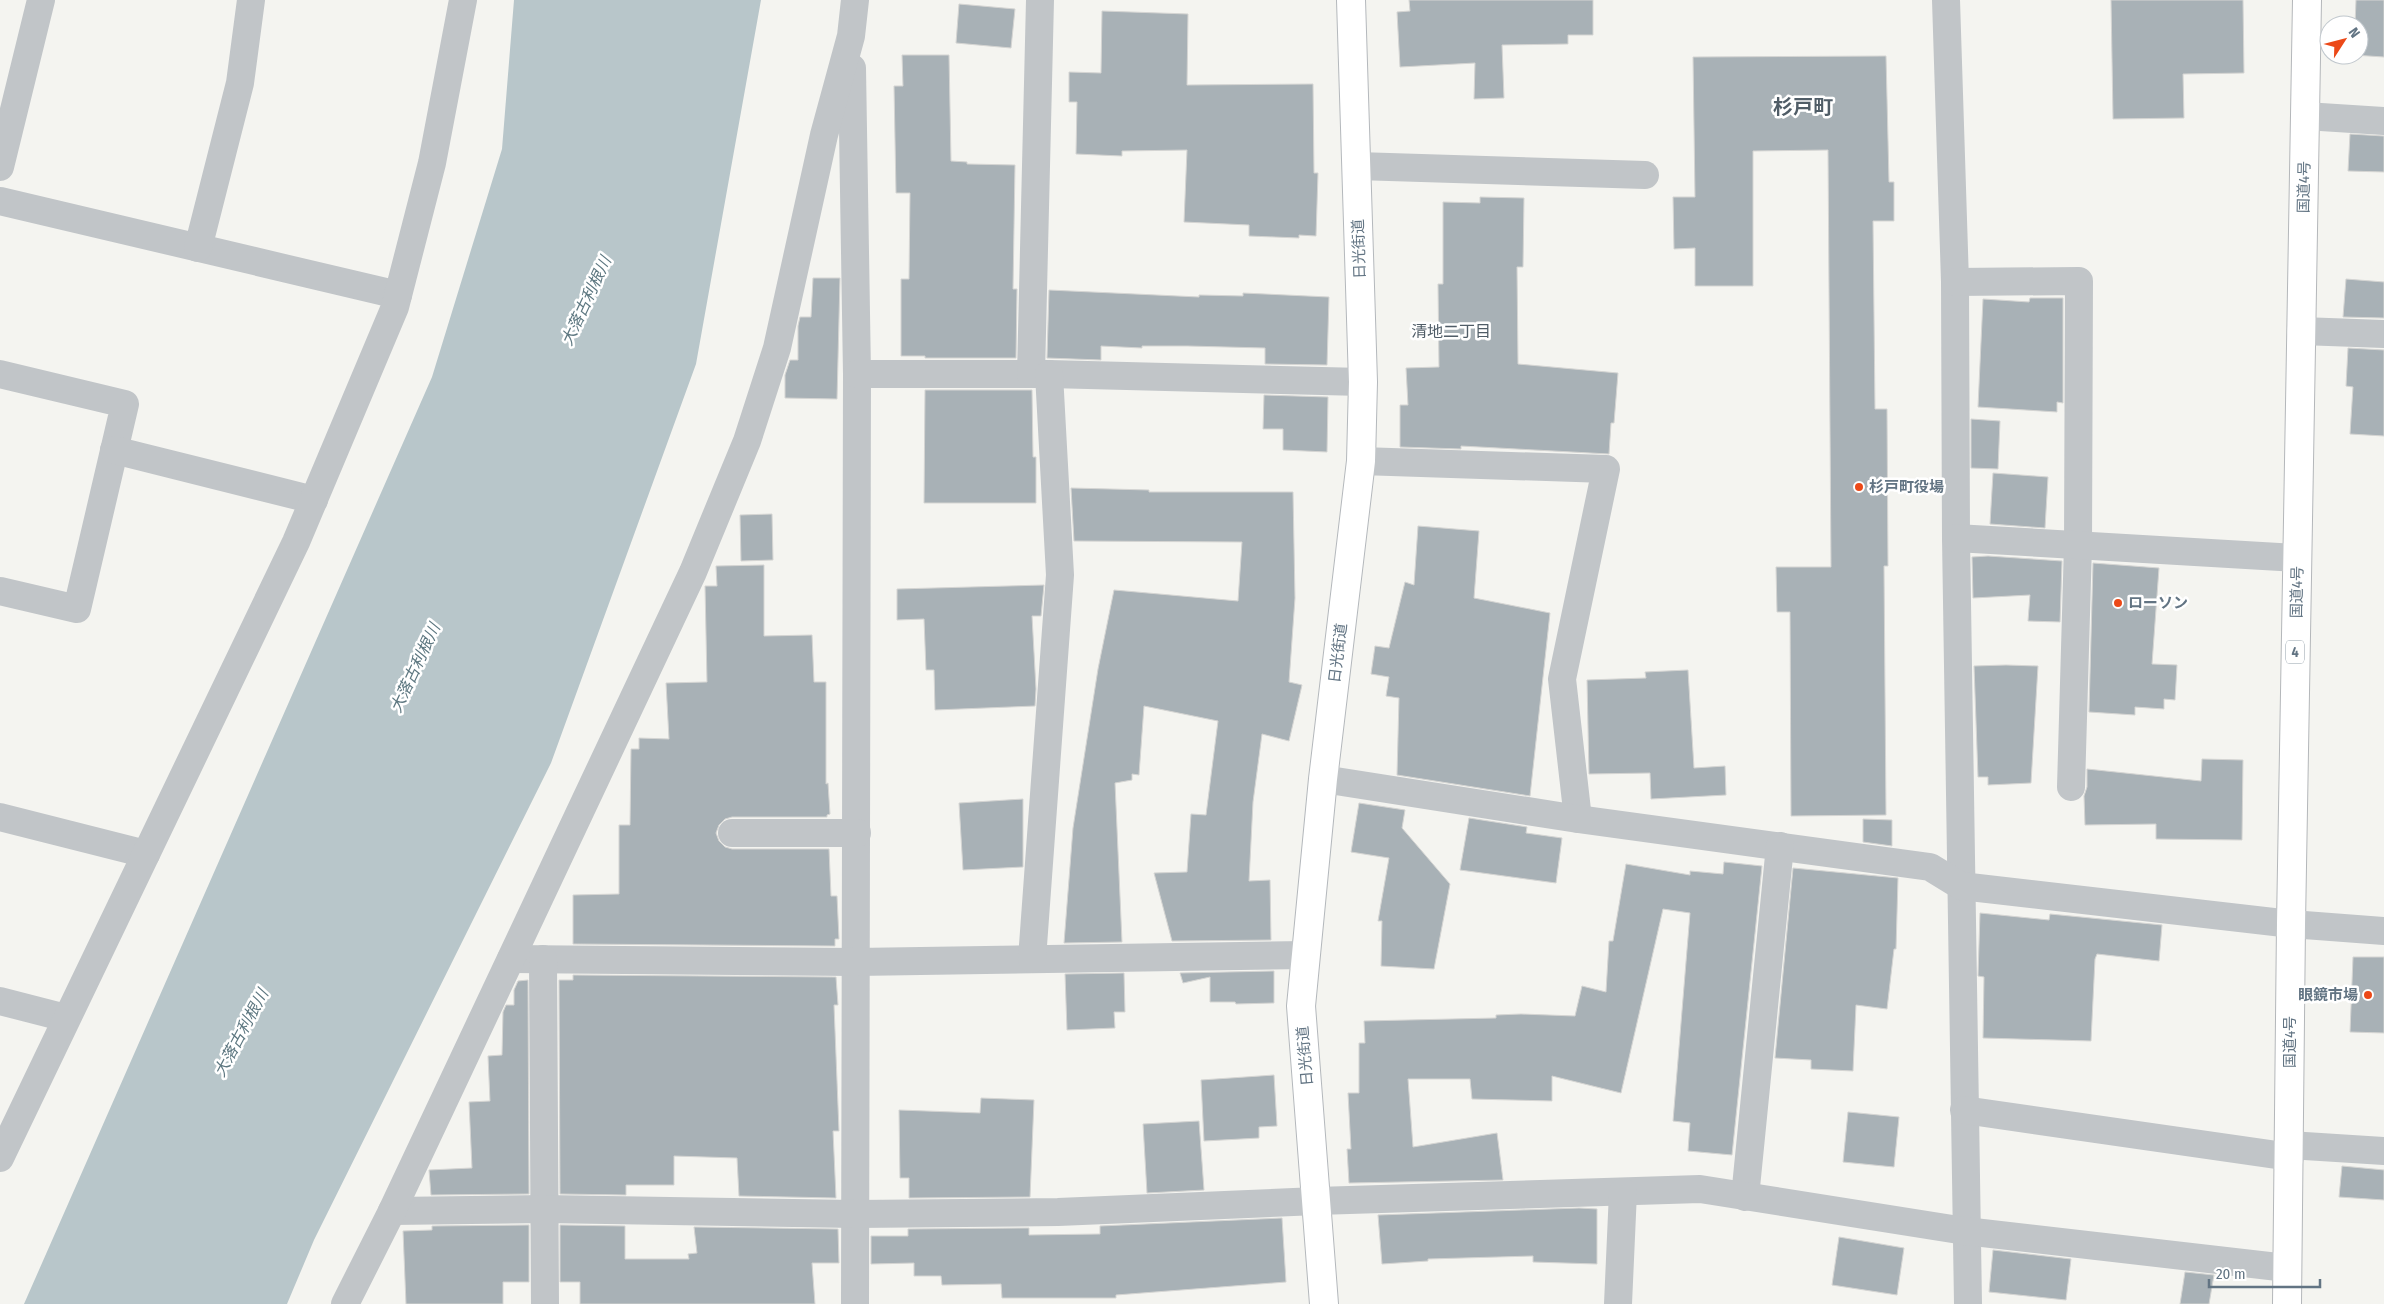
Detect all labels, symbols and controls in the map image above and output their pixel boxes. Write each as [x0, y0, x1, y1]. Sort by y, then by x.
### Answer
north arrow [2319, 15, 2369, 65]
text: N [2345, 24, 2363, 41]
district label: 杉戸町 [1773, 95, 1833, 119]
street label: 国道4号 [2295, 161, 2313, 213]
street label: 日光街道 [1349, 219, 1369, 279]
water label: 大落古利根川 [557, 252, 616, 349]
district label: 清地二丁目 [1411, 322, 1491, 341]
place label: 杉戸町役場 [1869, 478, 1944, 496]
marker: 杉戸町役場 [1853, 481, 1865, 493]
street label: 国道4号 [2288, 566, 2306, 618]
place label: ローソン [2128, 594, 2188, 612]
marker: ローソン [2112, 597, 2124, 609]
water label: 大落古利根川 [386, 619, 445, 716]
street label: 日光街道 [1325, 622, 1351, 684]
road number: 4 [2286, 640, 2304, 664]
water label: 大落古利根川 [210, 984, 273, 1080]
place label: 眼鏡市場 [2298, 986, 2358, 1004]
marker: 眼鏡市場 [2362, 989, 2374, 1001]
street label: 国道4号 [2281, 1016, 2299, 1068]
street label: 日光街道 [1293, 1025, 1317, 1087]
scale bar [2209, 1256, 2320, 1288]
text: 20 m [2216, 1265, 2246, 1283]

